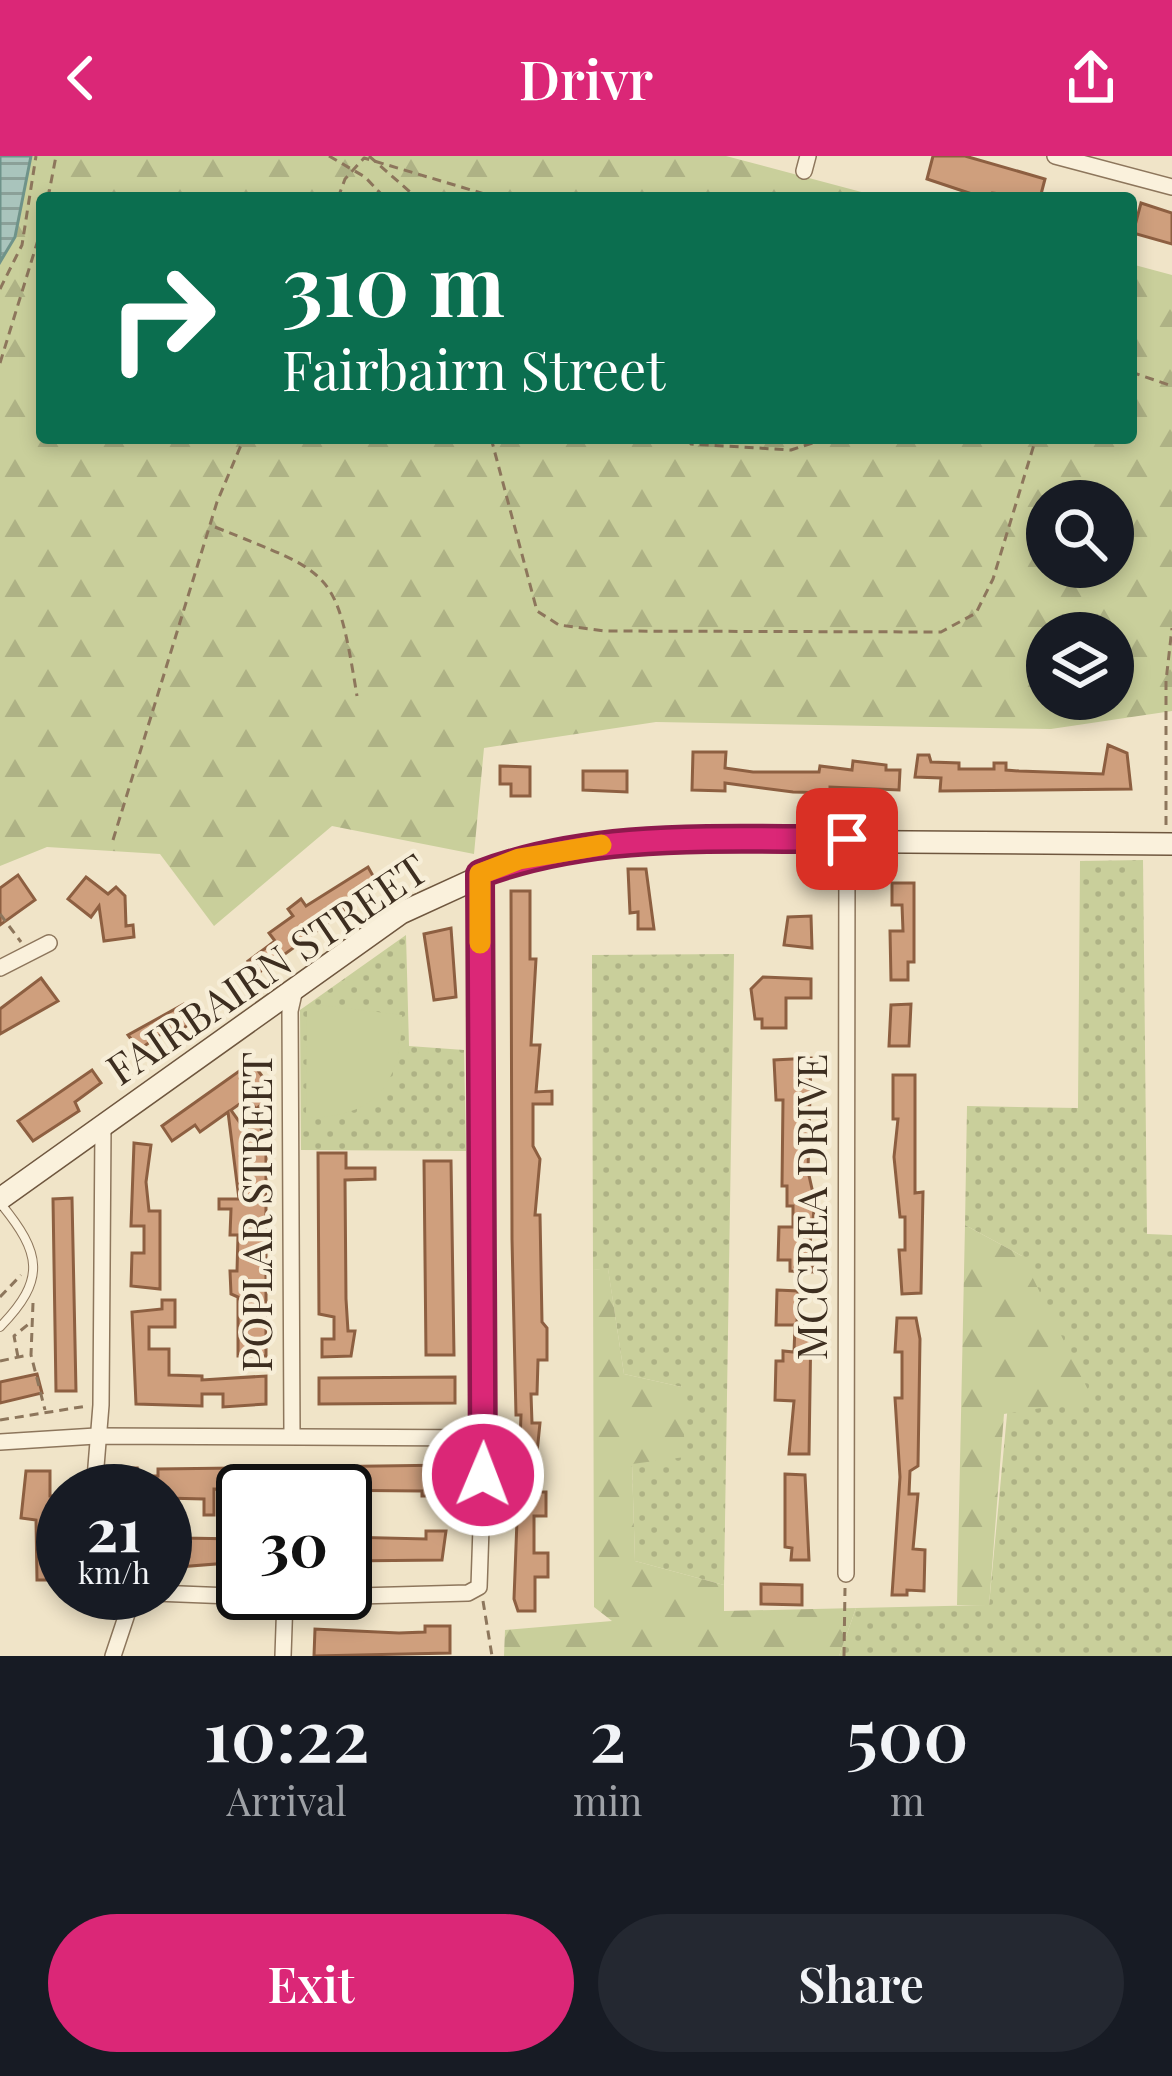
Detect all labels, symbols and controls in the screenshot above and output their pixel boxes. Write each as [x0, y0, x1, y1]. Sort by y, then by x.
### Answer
text: Drivr [519, 42, 653, 114]
icon: back [48, 45, 114, 111]
icon: share [1058, 45, 1124, 111]
text: 310 m [282, 226, 505, 338]
icon: right [84, 240, 240, 396]
text: Fairbairn Street [282, 333, 665, 405]
map controls [1026, 480, 1134, 720]
button: search [1026, 480, 1134, 588]
button: layers [1026, 612, 1134, 720]
pin [796, 788, 898, 890]
icon: arrive [814, 806, 880, 872]
street label: FAIRBAIRN STREET [95, 840, 437, 1096]
street label: POPLAR STREET [227, 1052, 283, 1372]
street label: MCCREA DRIVE [782, 1053, 838, 1361]
position arrow [420, 1412, 546, 1538]
speed limit sign: 30 [216, 1464, 372, 1620]
text: 21 [87, 1487, 141, 1567]
text: km/h [78, 1552, 150, 1592]
text: 10:22 [203, 1684, 370, 1780]
text: 2 [589, 1684, 626, 1780]
text: 500 [846, 1684, 969, 1780]
text: Arrival [226, 1774, 347, 1826]
text: min [573, 1774, 642, 1826]
text: m [890, 1774, 925, 1826]
button: Exit [48, 1914, 574, 2052]
button: Share [598, 1914, 1124, 2052]

